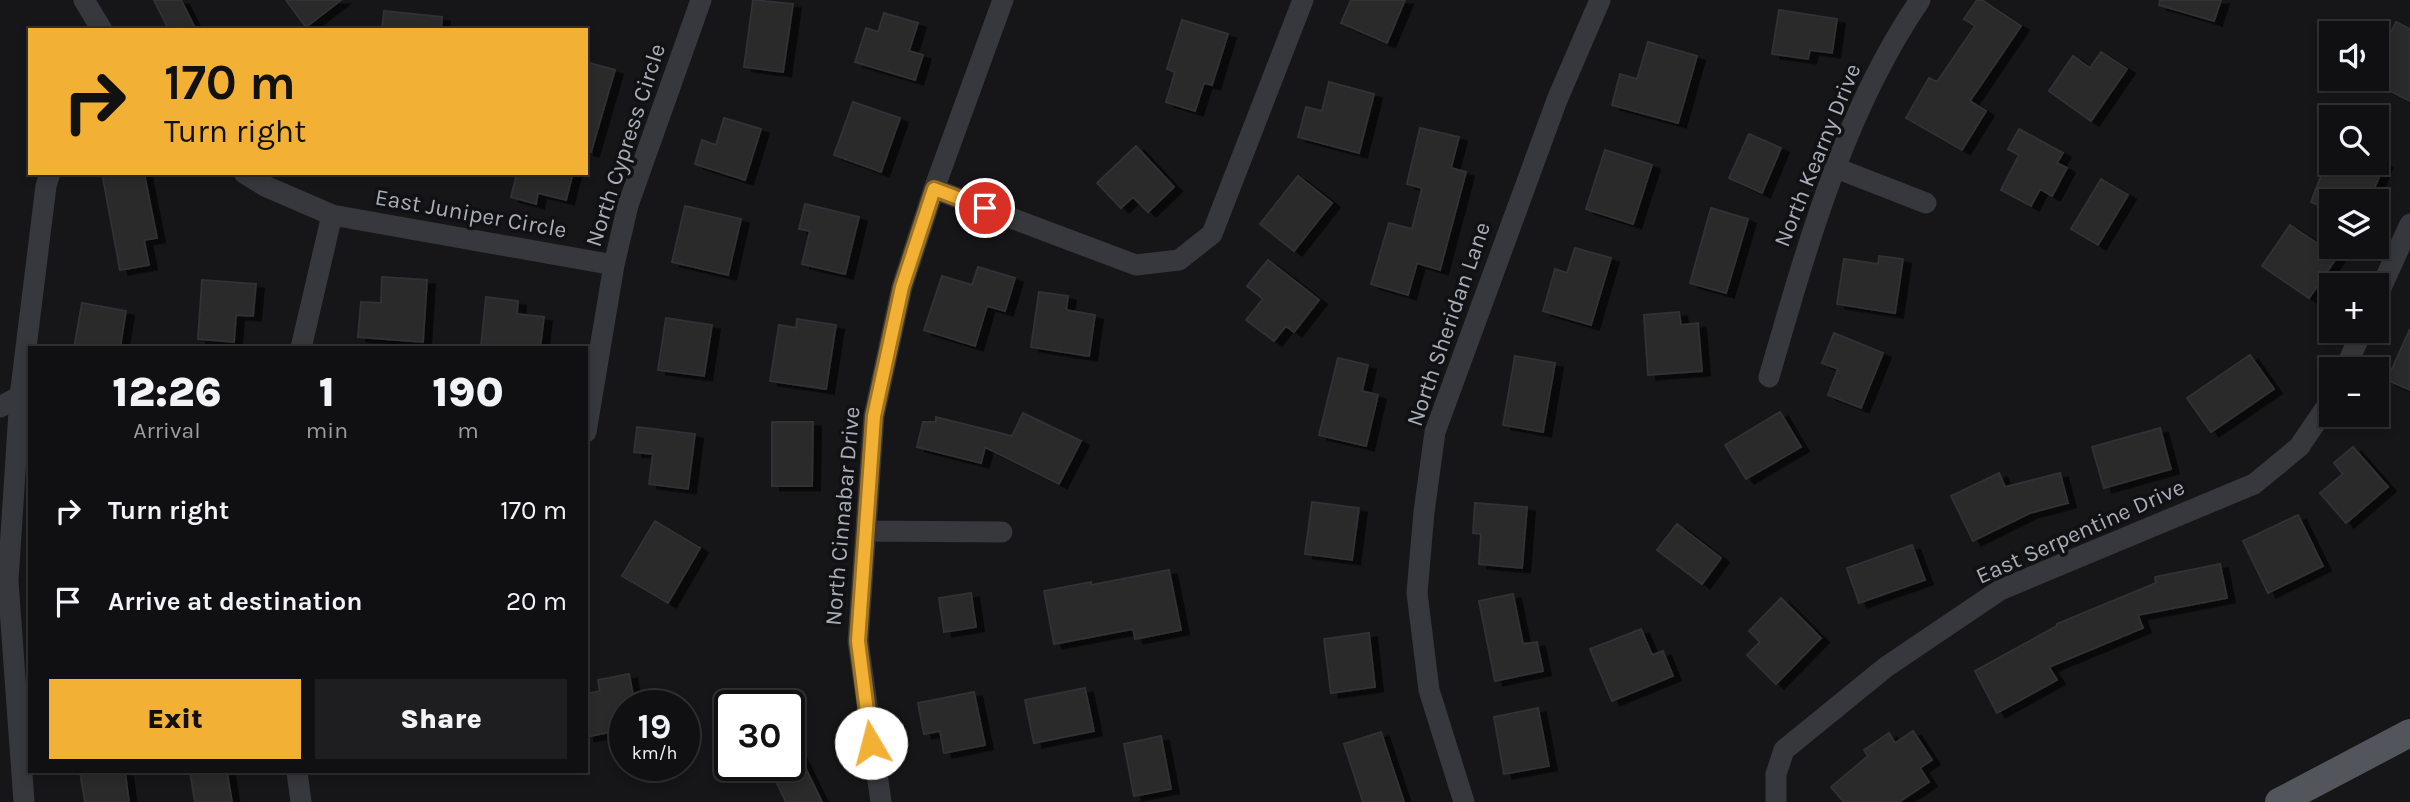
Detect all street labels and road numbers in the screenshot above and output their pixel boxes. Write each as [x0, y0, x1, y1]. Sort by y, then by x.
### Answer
street label: North Cypress Circle [580, 40, 671, 250]
street label: North Kearny Drive [1768, 60, 1867, 251]
street label: East Juniper Circle [373, 183, 569, 244]
street label: North Sheridan Lane [1401, 219, 1496, 430]
street label: North Cinnabar Drive [819, 405, 866, 627]
street label: East Serpentine Drive [1972, 473, 2189, 590]

